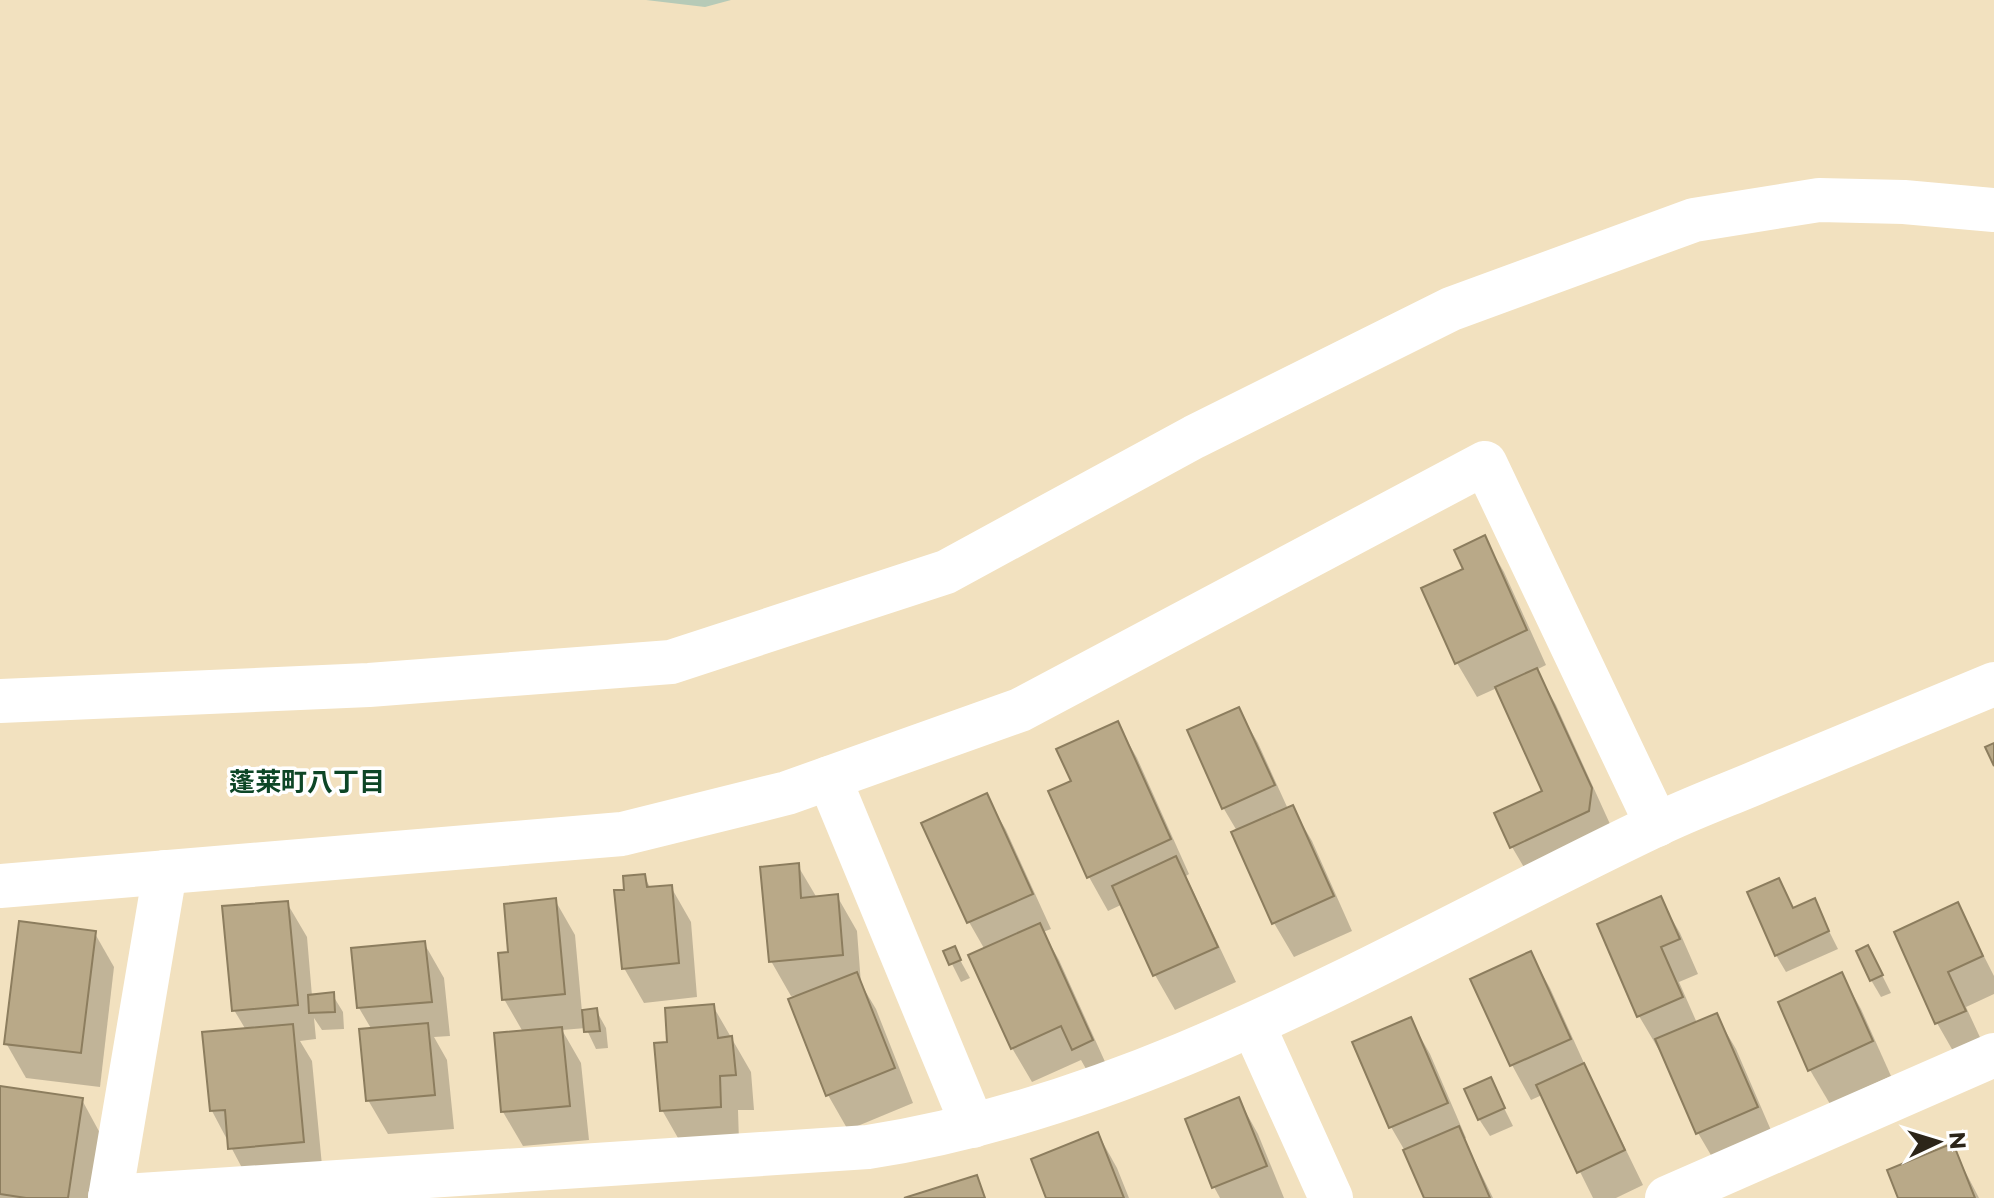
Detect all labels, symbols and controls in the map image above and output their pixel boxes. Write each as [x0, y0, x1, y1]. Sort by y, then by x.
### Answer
district label: 蓬莱町八丁目 [229, 766, 385, 798]
north arrow [1898, 1102, 1978, 1182]
text: N [1943, 1131, 1972, 1150]

